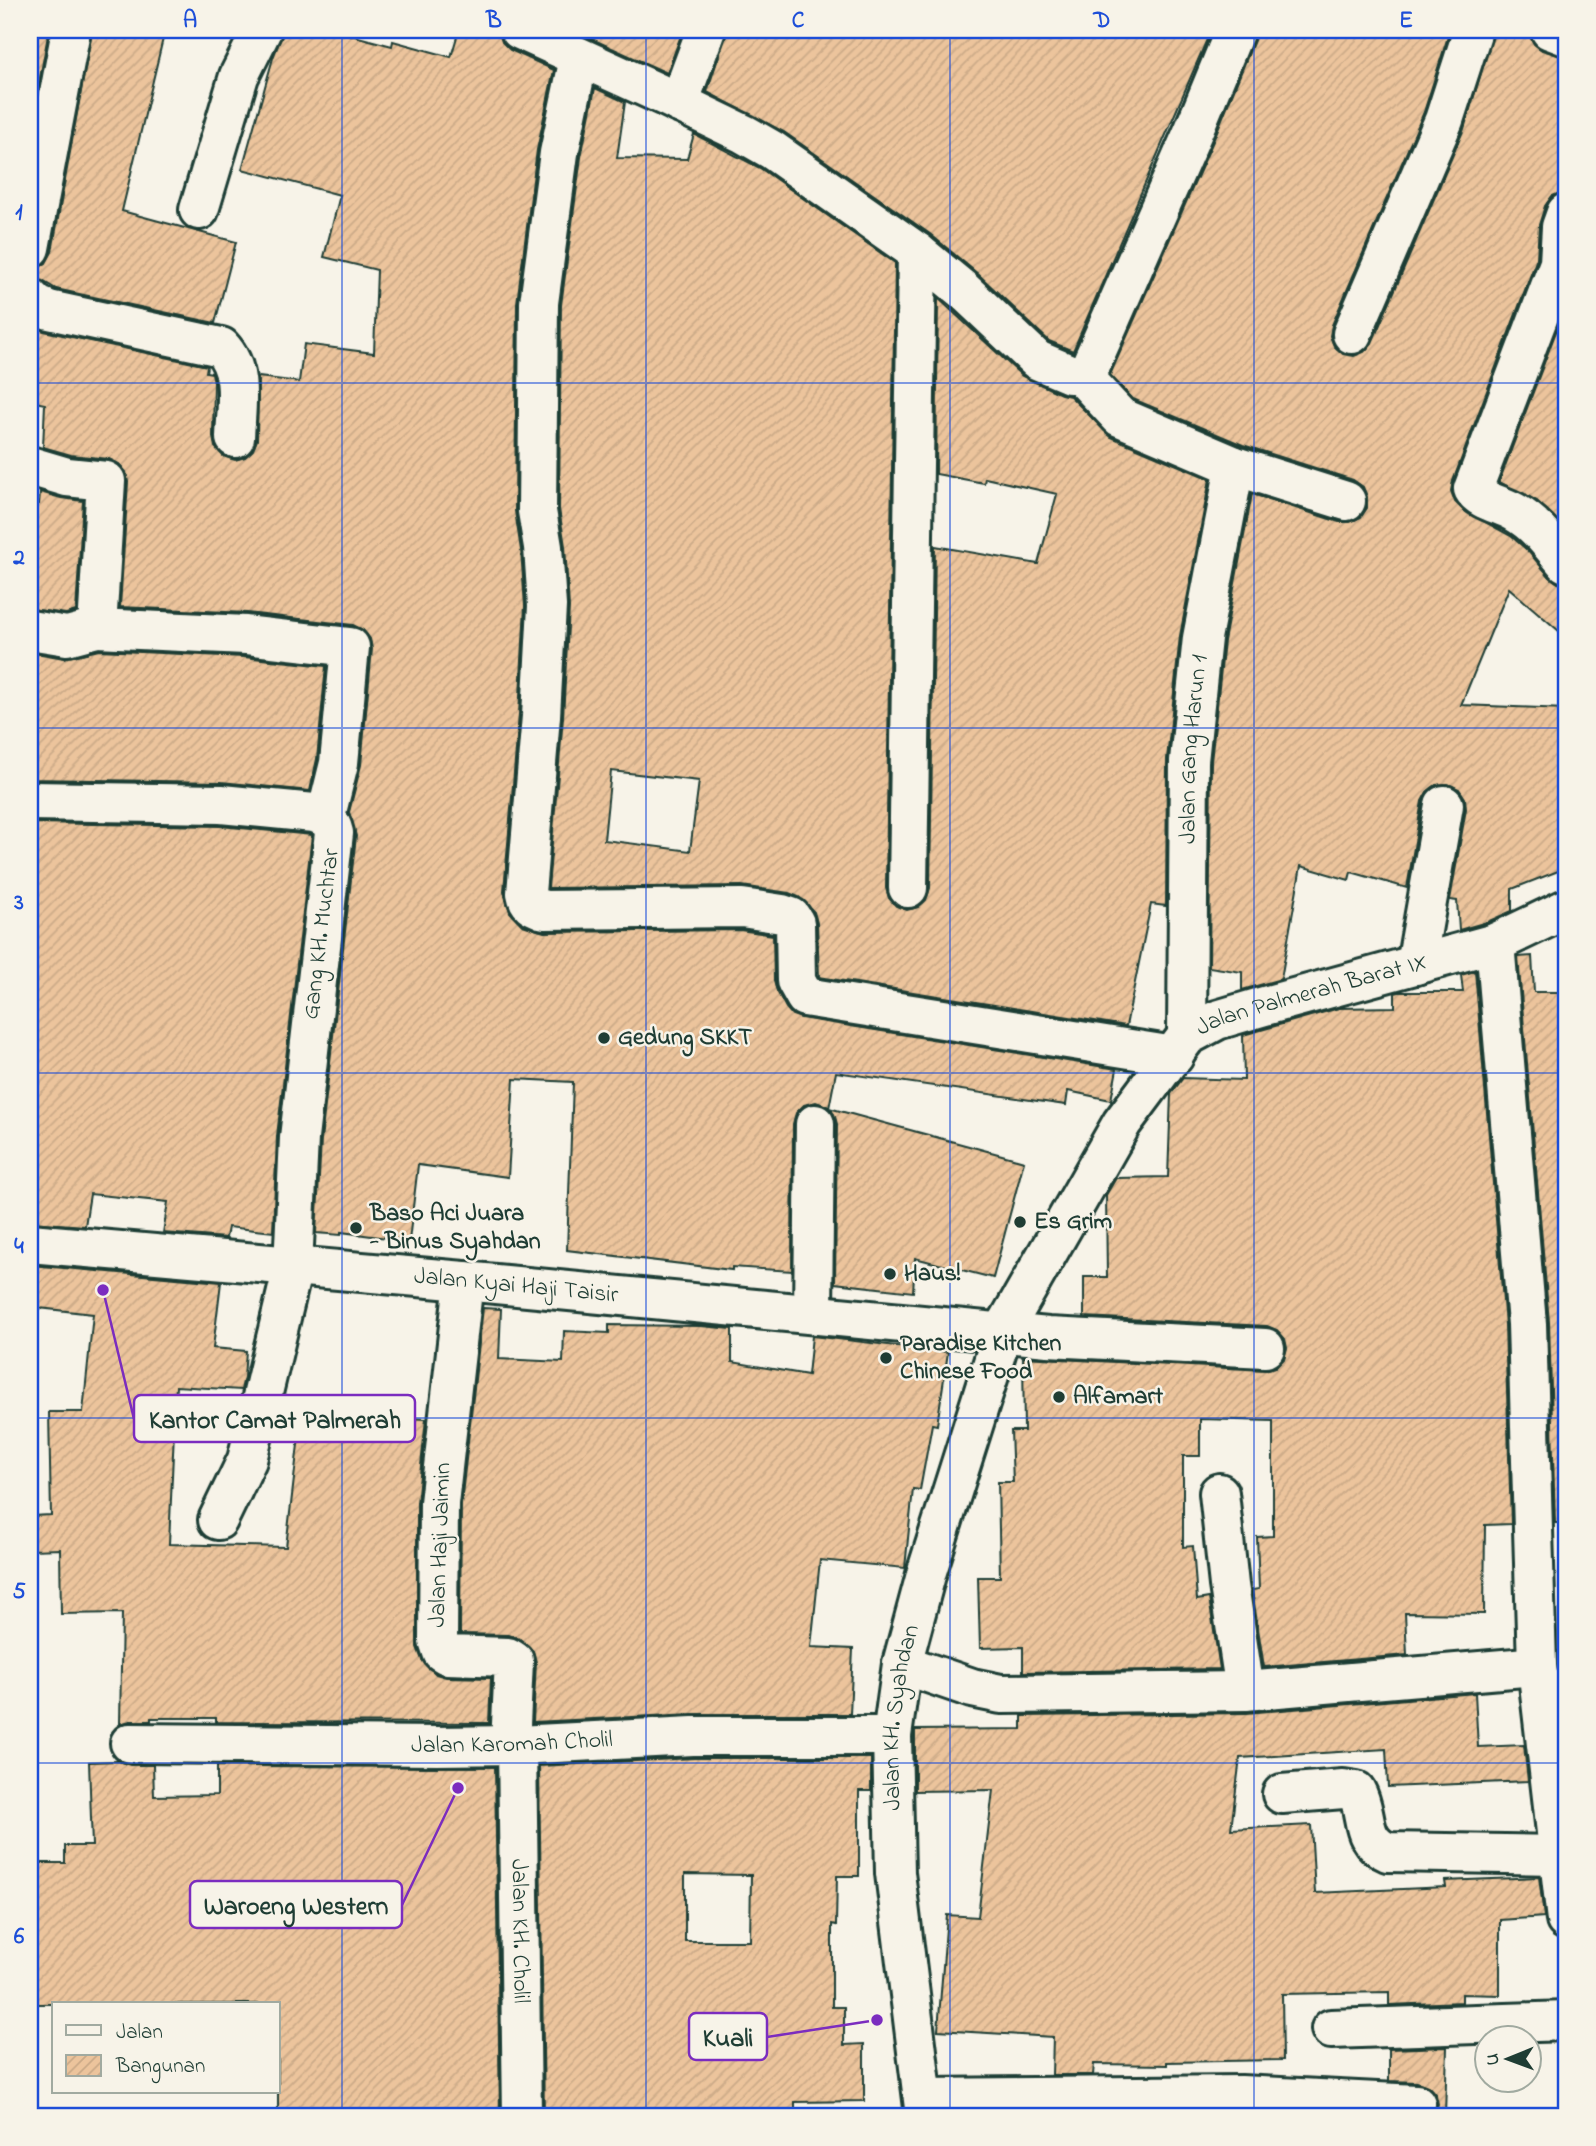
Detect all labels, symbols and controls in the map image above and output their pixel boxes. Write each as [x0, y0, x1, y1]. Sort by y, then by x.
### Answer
text: A [183, 5, 197, 38]
text: B [485, 5, 502, 38]
text: C [792, 5, 805, 38]
text: D [1093, 5, 1110, 38]
text: E [1399, 5, 1413, 38]
text: 1 [15, 197, 23, 230]
text: 2 [12, 542, 25, 575]
street label: Jalan Gang Harun 1 [1171, 653, 1218, 844]
street label: Gang KH. Muchtar [294, 846, 350, 1021]
text: 3 [13, 887, 24, 920]
street label: Jalan Palmerah Barat IX [1190, 945, 1432, 1046]
place label: Gedung SKKT [618, 1021, 752, 1057]
marker: Gedung SKKT [596, 1030, 612, 1046]
place label: Baso Aci Juara - Binus Syahdan [369, 1197, 541, 1261]
place label: Es Grim [1034, 1205, 1113, 1240]
marker: Es Grim [1012, 1214, 1028, 1230]
marker: Baso Aci Juara - Binus Syahdan [348, 1220, 364, 1236]
text: 4 [14, 1231, 24, 1264]
place label: Haus! [904, 1257, 961, 1292]
street label: Jalan Kyai Haji Taisir [413, 1259, 620, 1313]
marker: Haus! [882, 1266, 898, 1282]
place label: Paradise Kitchen Chinese Food [900, 1327, 1061, 1390]
marker: Paradise Kitchen Chinese Food [878, 1350, 894, 1366]
place label: Alfamart [1073, 1380, 1164, 1415]
marker: Alfamart [1051, 1389, 1067, 1405]
callout: Kantor Camat Palmerah [134, 1395, 415, 1442]
text: Kantor Camat Palmerah [149, 1403, 401, 1441]
street label: Jalan Haji Jaimin [421, 1462, 461, 1628]
text: 5 [12, 1576, 26, 1609]
street label: Jalan KH. Syahdan [874, 1621, 929, 1811]
street label: Jalan Karomah Cholil [411, 1723, 614, 1764]
street label: Jalan KH. Cholil [501, 1858, 538, 2004]
callout: Waroeng Western [190, 1881, 402, 1928]
text: Waroeng Western [204, 1889, 389, 1928]
text: 6 [14, 1921, 25, 1954]
legend [52, 2002, 280, 2094]
callout: Kuali [689, 2013, 767, 2060]
text: Jalan [116, 2018, 163, 2048]
text: Kuali [703, 2021, 753, 2059]
north arrow [1474, 2024, 1544, 2094]
text: Bangunan [115, 2052, 205, 2084]
text: U [1480, 2053, 1507, 2065]

